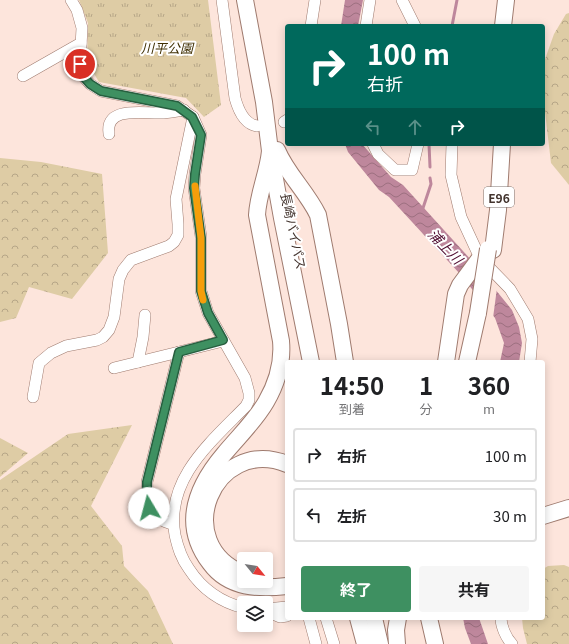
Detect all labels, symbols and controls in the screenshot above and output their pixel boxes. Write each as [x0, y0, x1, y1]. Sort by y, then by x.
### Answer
text: 100 m [367, 33, 450, 73]
park label: 川平公園 [141, 38, 195, 57]
icon: right [301, 40, 353, 92]
pin [63, 47, 97, 81]
icon: arrive [69, 53, 91, 75]
text: 右折 [367, 70, 403, 96]
icon: left [362, 116, 384, 138]
icon: ahead [404, 116, 426, 138]
icon: right [446, 116, 468, 138]
road number: E96 [484, 187, 514, 207]
street label: 長崎バイパス [277, 191, 311, 271]
water label: 浦上川 [424, 224, 469, 269]
text: 14:50 [320, 367, 384, 402]
text: 1 [419, 367, 433, 402]
text: 360 [468, 367, 510, 402]
text: 到着 [339, 399, 365, 418]
text: 分 [419, 399, 432, 418]
text: m [483, 399, 495, 418]
icon: right [303, 444, 325, 466]
text: 右折 [337, 445, 367, 466]
text: 100 m [485, 445, 527, 466]
position arrow [128, 487, 170, 529]
icon: left [303, 504, 325, 526]
text: 左折 [337, 505, 367, 526]
text: 30 m [493, 505, 527, 526]
north arrow [237, 552, 273, 588]
map controls [237, 552, 273, 632]
button: 終了 [301, 566, 411, 612]
button: 共有 [419, 566, 529, 612]
button: layers [237, 596, 273, 632]

